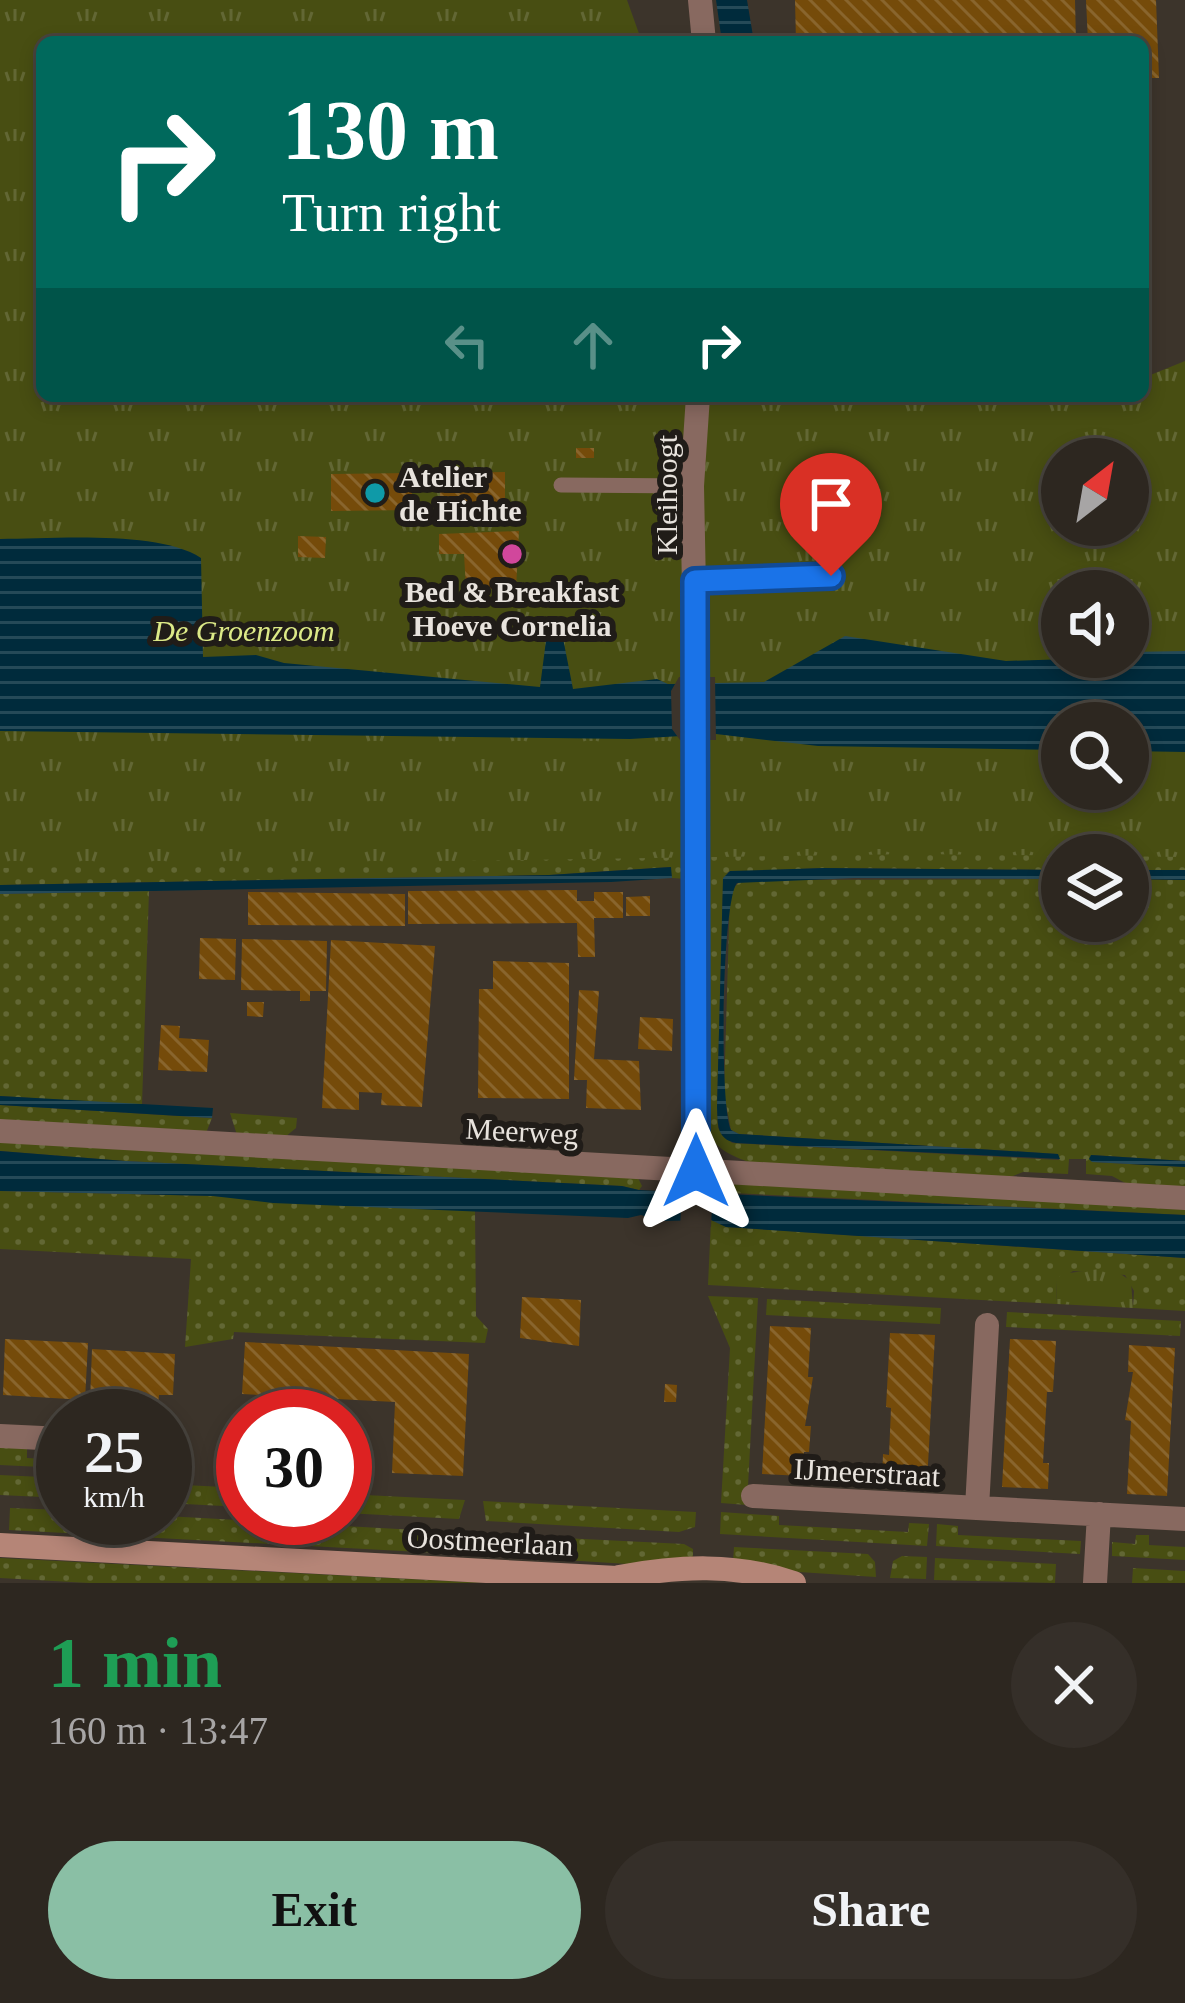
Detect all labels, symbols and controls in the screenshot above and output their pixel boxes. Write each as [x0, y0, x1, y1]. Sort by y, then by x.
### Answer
icon: right [84, 84, 240, 240]
text: 130 m [282, 84, 499, 177]
text: Turn right [282, 183, 501, 243]
icon: left [434, 312, 500, 378]
icon: ahead [560, 312, 626, 378]
icon: right [686, 312, 752, 378]
street label: Kleihoogt [650, 434, 683, 555]
north arrow [1041, 438, 1149, 546]
map controls [1041, 438, 1149, 942]
pin [780, 453, 882, 576]
place label: Atelier de Hichte [399, 460, 521, 527]
icon: arrive [798, 471, 864, 537]
marker: Atelier de Hichte [362, 480, 388, 506]
marker: Bed & Breakfast Hoeve Cornelia [499, 541, 525, 567]
button: sound [1041, 570, 1149, 678]
place label: Bed & Breakfast Hoeve Cornelia [405, 575, 619, 642]
park label: De Groenzoom [152, 614, 335, 647]
button: search [1041, 702, 1149, 810]
button: layers [1041, 834, 1149, 942]
position arrow [633, 1108, 759, 1234]
street label: Meerweg [465, 1112, 579, 1150]
speed limit sign: 30 [216, 1389, 372, 1545]
text: 25 [84, 1419, 144, 1485]
street label: IJmeerstraat [793, 1452, 942, 1492]
text: km/h [83, 1480, 145, 1513]
street label: Oostmeerlaan [406, 1520, 574, 1562]
button: close [1011, 1622, 1137, 1748]
text: 1 min [48, 1623, 222, 1703]
text: 160 m · 13:47 [48, 1709, 268, 1752]
button: Exit [48, 1841, 581, 1979]
button: Share [605, 1841, 1137, 1979]

